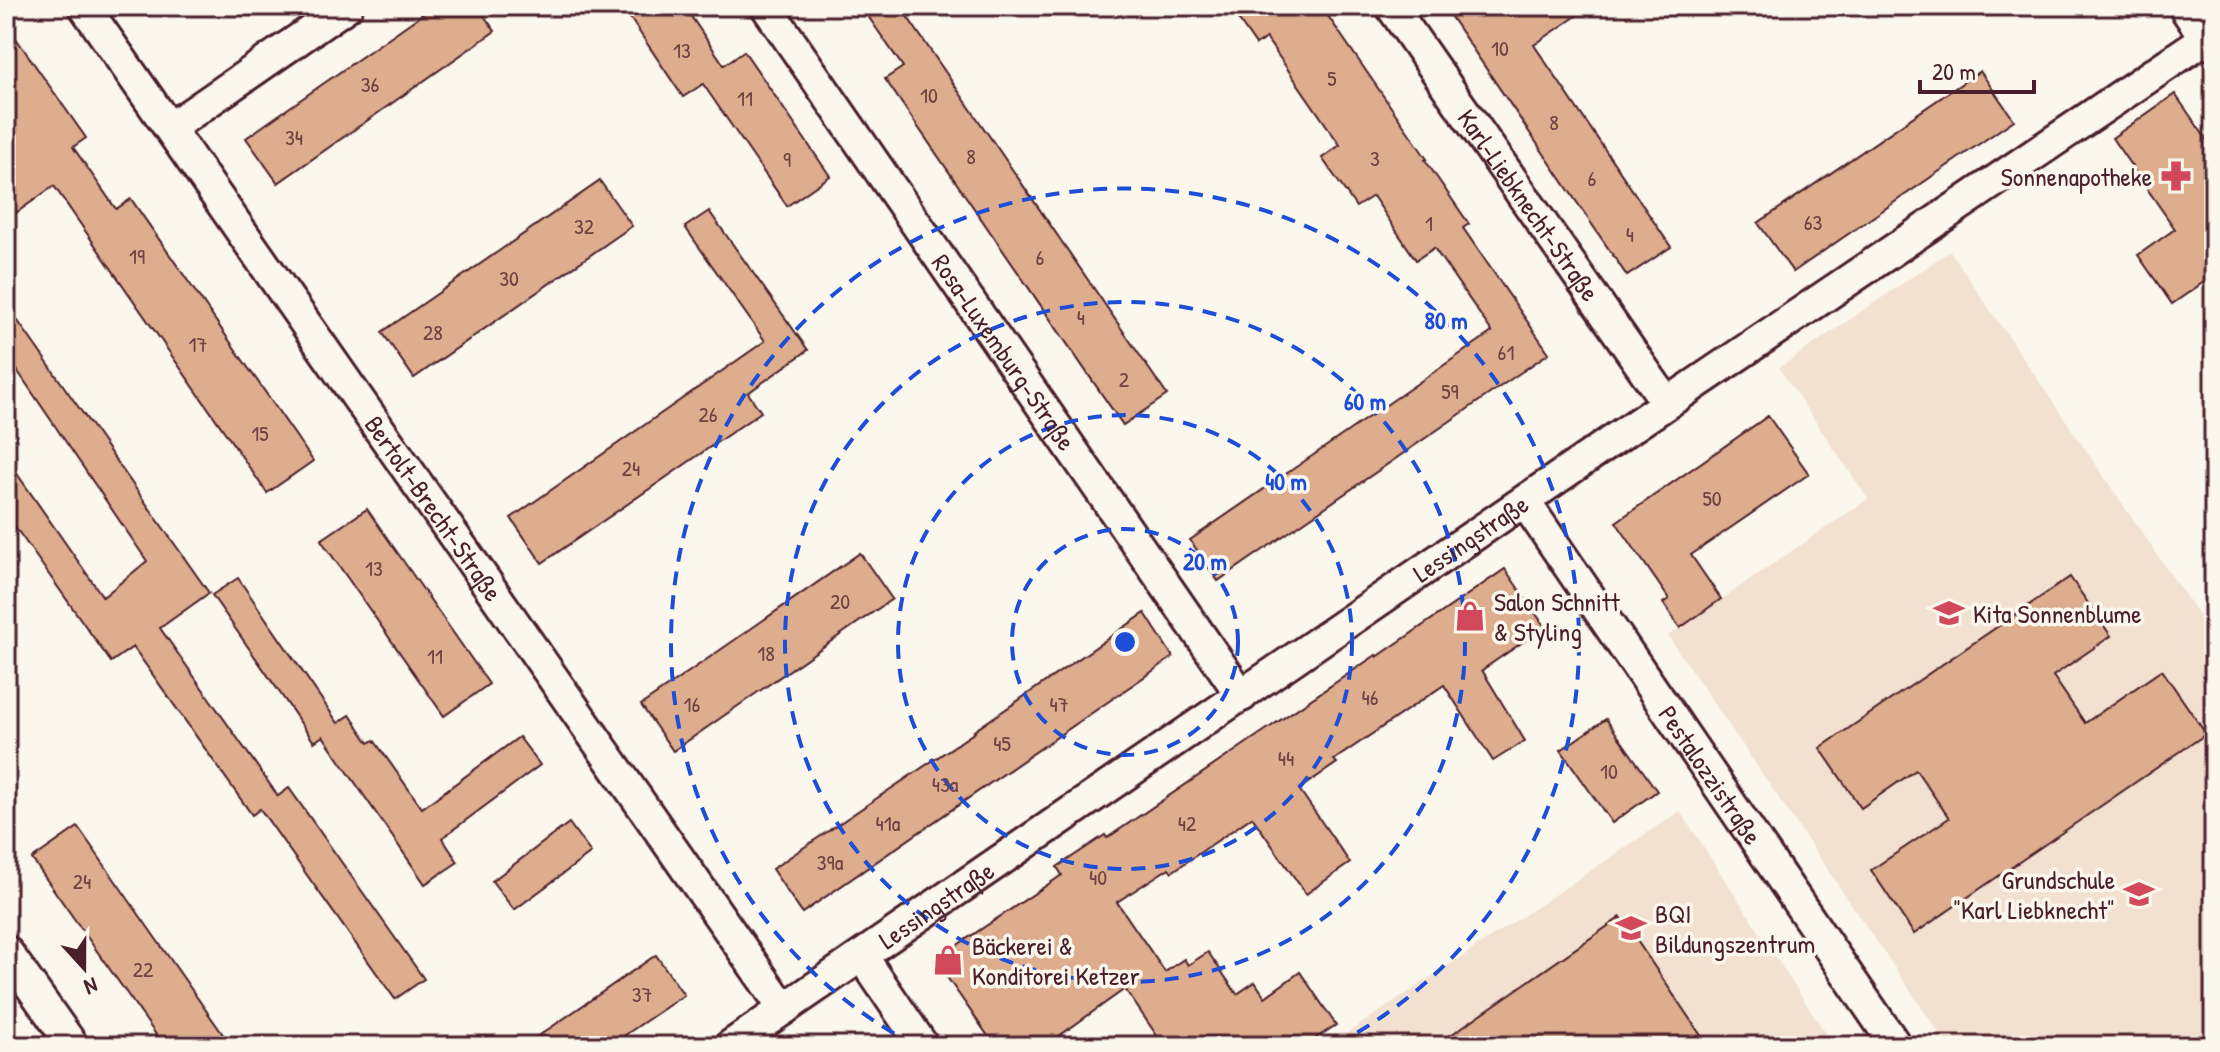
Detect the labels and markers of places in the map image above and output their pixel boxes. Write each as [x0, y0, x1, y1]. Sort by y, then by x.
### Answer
place label: Sonnenapotheke [2001, 159, 2152, 194]
pharmacy icon: Sonnenapotheke [2159, 159, 2193, 193]
place label: Salon Schnitt & Styling [1494, 584, 1621, 649]
school or university icon: Kita Sonnenblume [1932, 596, 1966, 630]
place label: Kita Sonnenblume [1973, 596, 2142, 631]
shop icon: Salon Schnitt & Styling [1453, 599, 1487, 633]
centre of rings [1111, 628, 1139, 656]
place label: Grundschule "Karl Liebknecht" [1953, 862, 2115, 927]
school or university icon: Grundschule "Karl Liebknecht" [2122, 877, 2156, 911]
place label: BQI Bildungszentrum [1655, 896, 1815, 961]
school or university icon: BQI Bildungszentrum [1614, 911, 1648, 945]
place label: Bäckerei & Konditorei Ketzer [972, 928, 1140, 993]
shop icon: Bäckerei & Konditorei Ketzer [931, 943, 965, 977]

